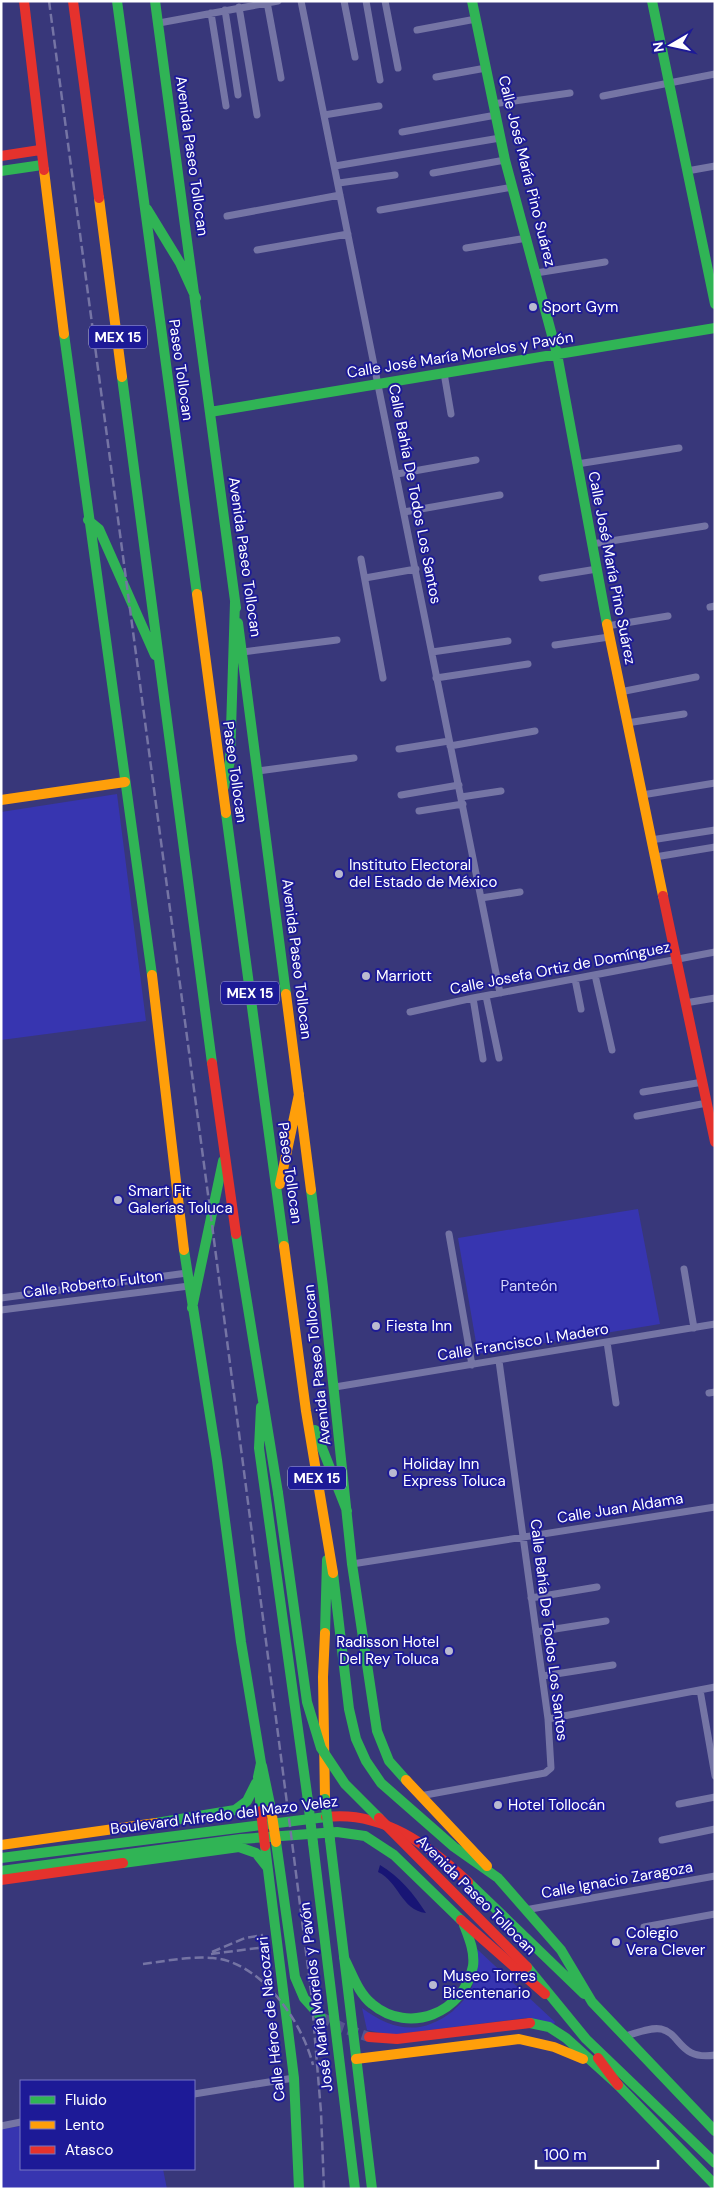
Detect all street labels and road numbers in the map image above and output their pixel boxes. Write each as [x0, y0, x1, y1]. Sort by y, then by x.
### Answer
street label: Calle José María Pino Suárez [494, 73, 560, 269]
street label: Avenida Paseo Tollocan [171, 75, 213, 237]
street label: Paseo Tollocan [164, 318, 198, 422]
road number: MEX 15 [89, 326, 147, 348]
street label: Calle José María Morelos y Pavón [345, 327, 575, 383]
street label: Calle Bahía De Todos Los Santos [384, 382, 446, 606]
street label: Calle José María Pino Suárez [583, 470, 641, 666]
street label: Avenida Paseo Tollocan [224, 476, 266, 638]
street label: Paseo Tollocan [218, 720, 252, 824]
street label: Avenida Paseo Tollocan [277, 878, 317, 1040]
street label: Calle Josefa Ortiz de Domínguez [448, 937, 672, 999]
road number: MEX 15 [221, 981, 279, 1004]
street label: Paseo Tollocan [273, 1121, 307, 1225]
street label: Calle Roberto Fulton [22, 1266, 164, 1302]
street label: Avenida Paseo Tollocan [299, 1284, 335, 1446]
street label: Calle Francisco I. Madero [436, 1319, 610, 1365]
road number: MEX 15 [288, 1466, 346, 1490]
street label: Calle Juan Aldama [556, 1488, 684, 1528]
street label: Calle Bahía De Todos Los Santos [525, 1518, 573, 1742]
street label: Boulevard Alfredo del Mazo Velez [109, 1791, 339, 1839]
street label: Avenida Paseo Tollocan [412, 1831, 540, 1959]
street label: Calle Ignacio Zaragoza [540, 1857, 694, 1903]
street label: José María Morelos y Pavón [294, 1901, 338, 2093]
street label: Calle Héroe de Nacozari [252, 1936, 290, 2102]

